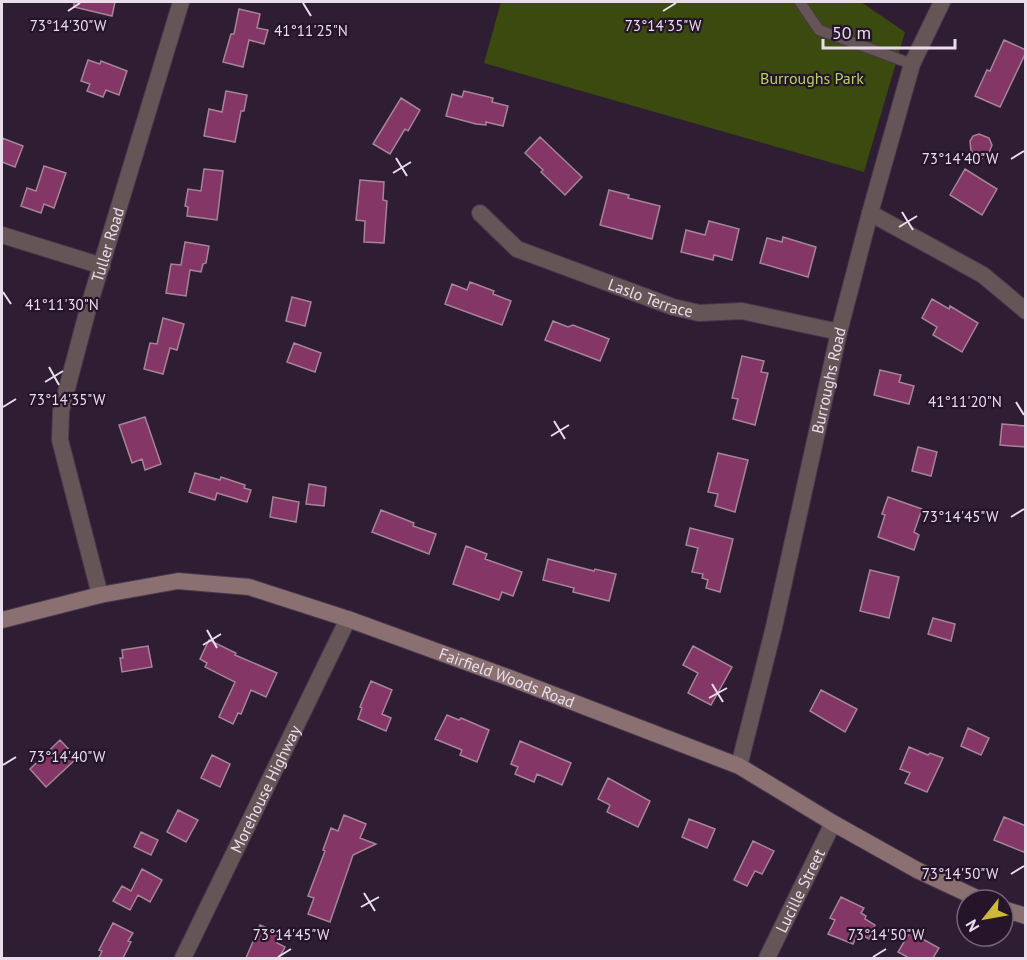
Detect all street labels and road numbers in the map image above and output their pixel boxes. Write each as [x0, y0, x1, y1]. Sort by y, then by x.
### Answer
street label: Tuller Road [87, 205, 128, 284]
street label: Laslo Terrace [605, 274, 695, 321]
street label: Burroughs Road [807, 325, 850, 435]
street label: Fairfield Woods Road [436, 643, 578, 712]
street label: Morehouse Highway [226, 721, 305, 856]
street label: Lucille Street [771, 845, 829, 936]

